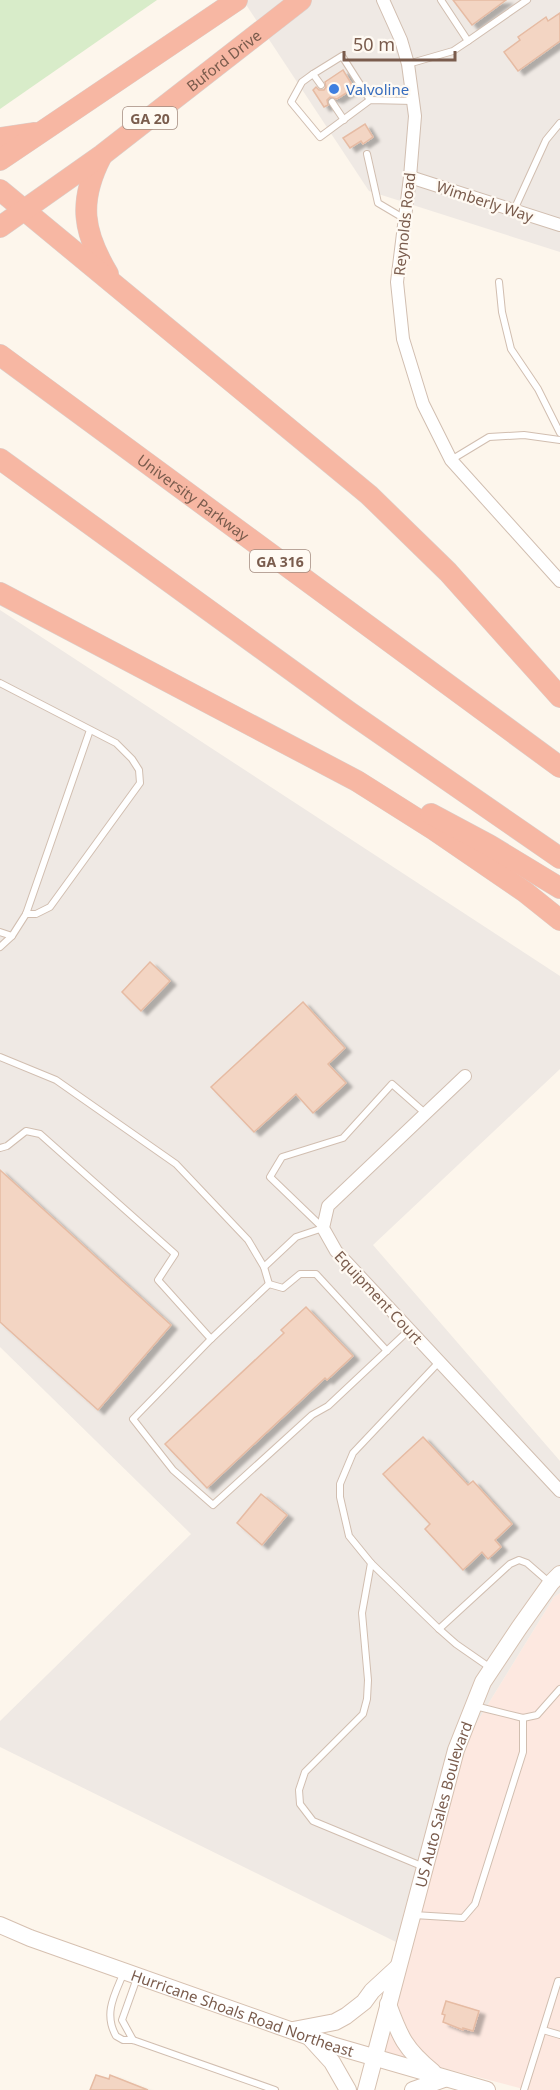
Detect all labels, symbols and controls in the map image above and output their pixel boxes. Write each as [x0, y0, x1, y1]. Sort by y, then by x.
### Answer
scale bar [344, 24, 455, 62]
street label: Buford Drive [182, 25, 265, 96]
text: 50 m [353, 32, 395, 56]
place label: Valvoline [346, 79, 409, 99]
marker: Valvoline [327, 82, 341, 96]
road number: GA 20 [123, 107, 177, 129]
street label: Reynolds Road [389, 171, 419, 277]
street label: Wimberly Way [434, 176, 536, 226]
street label: University Parkway [133, 449, 254, 545]
road number: GA 316 [250, 550, 310, 572]
street label: Equipment Court [331, 1246, 428, 1348]
street label: US Auto Sales Boulevard [410, 1718, 476, 1889]
street label: Hurricane Shoals Road Northeast [128, 1965, 357, 2061]

